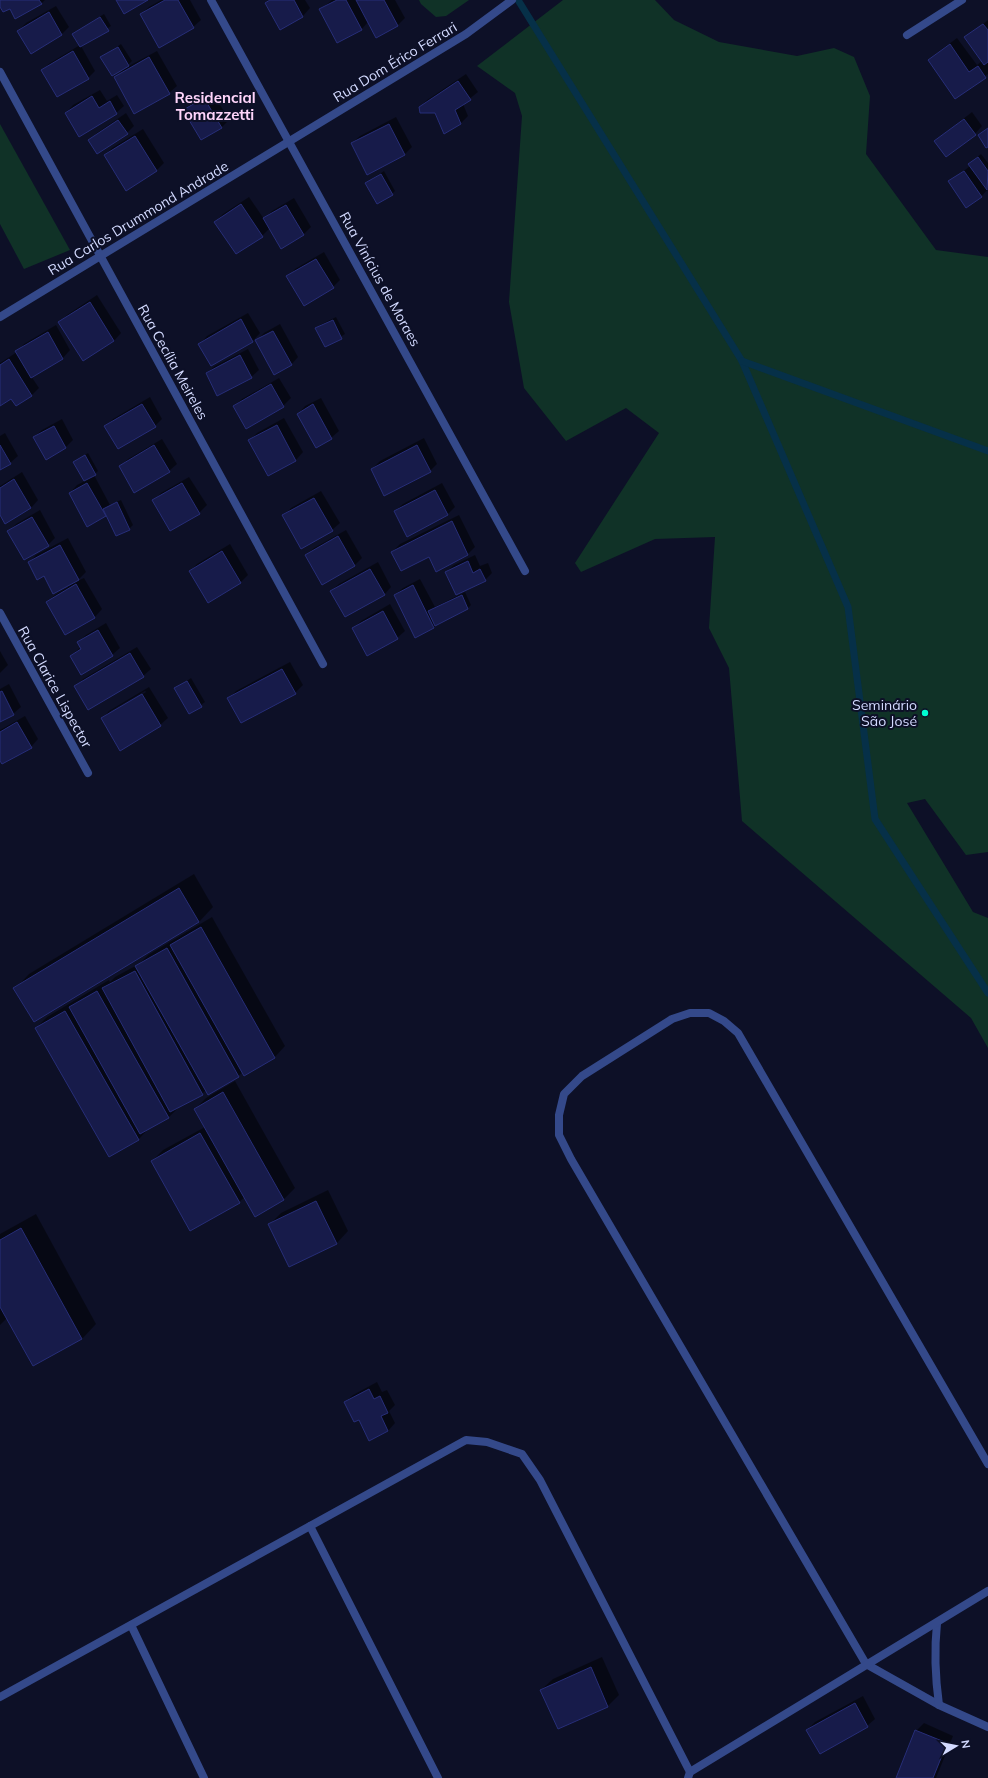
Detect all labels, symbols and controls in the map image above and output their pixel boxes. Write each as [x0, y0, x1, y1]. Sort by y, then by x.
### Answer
street label: Rua Dom Érico Ferrari [330, 18, 460, 106]
district label: Residencial Tomazzetti [174, 88, 256, 124]
street label: Rua Carlos Drummond Andrade [44, 157, 232, 279]
street label: Rua Vinícius de Moraes [336, 209, 425, 349]
street label: Rua Cecília Meireles [134, 301, 212, 423]
street label: Rua Clarice Lispector [14, 623, 96, 752]
place label: Seminário São José [852, 696, 917, 730]
marker: Seminário São José [920, 708, 930, 718]
north arrow [936, 1726, 976, 1766]
text: N [958, 1739, 973, 1750]

